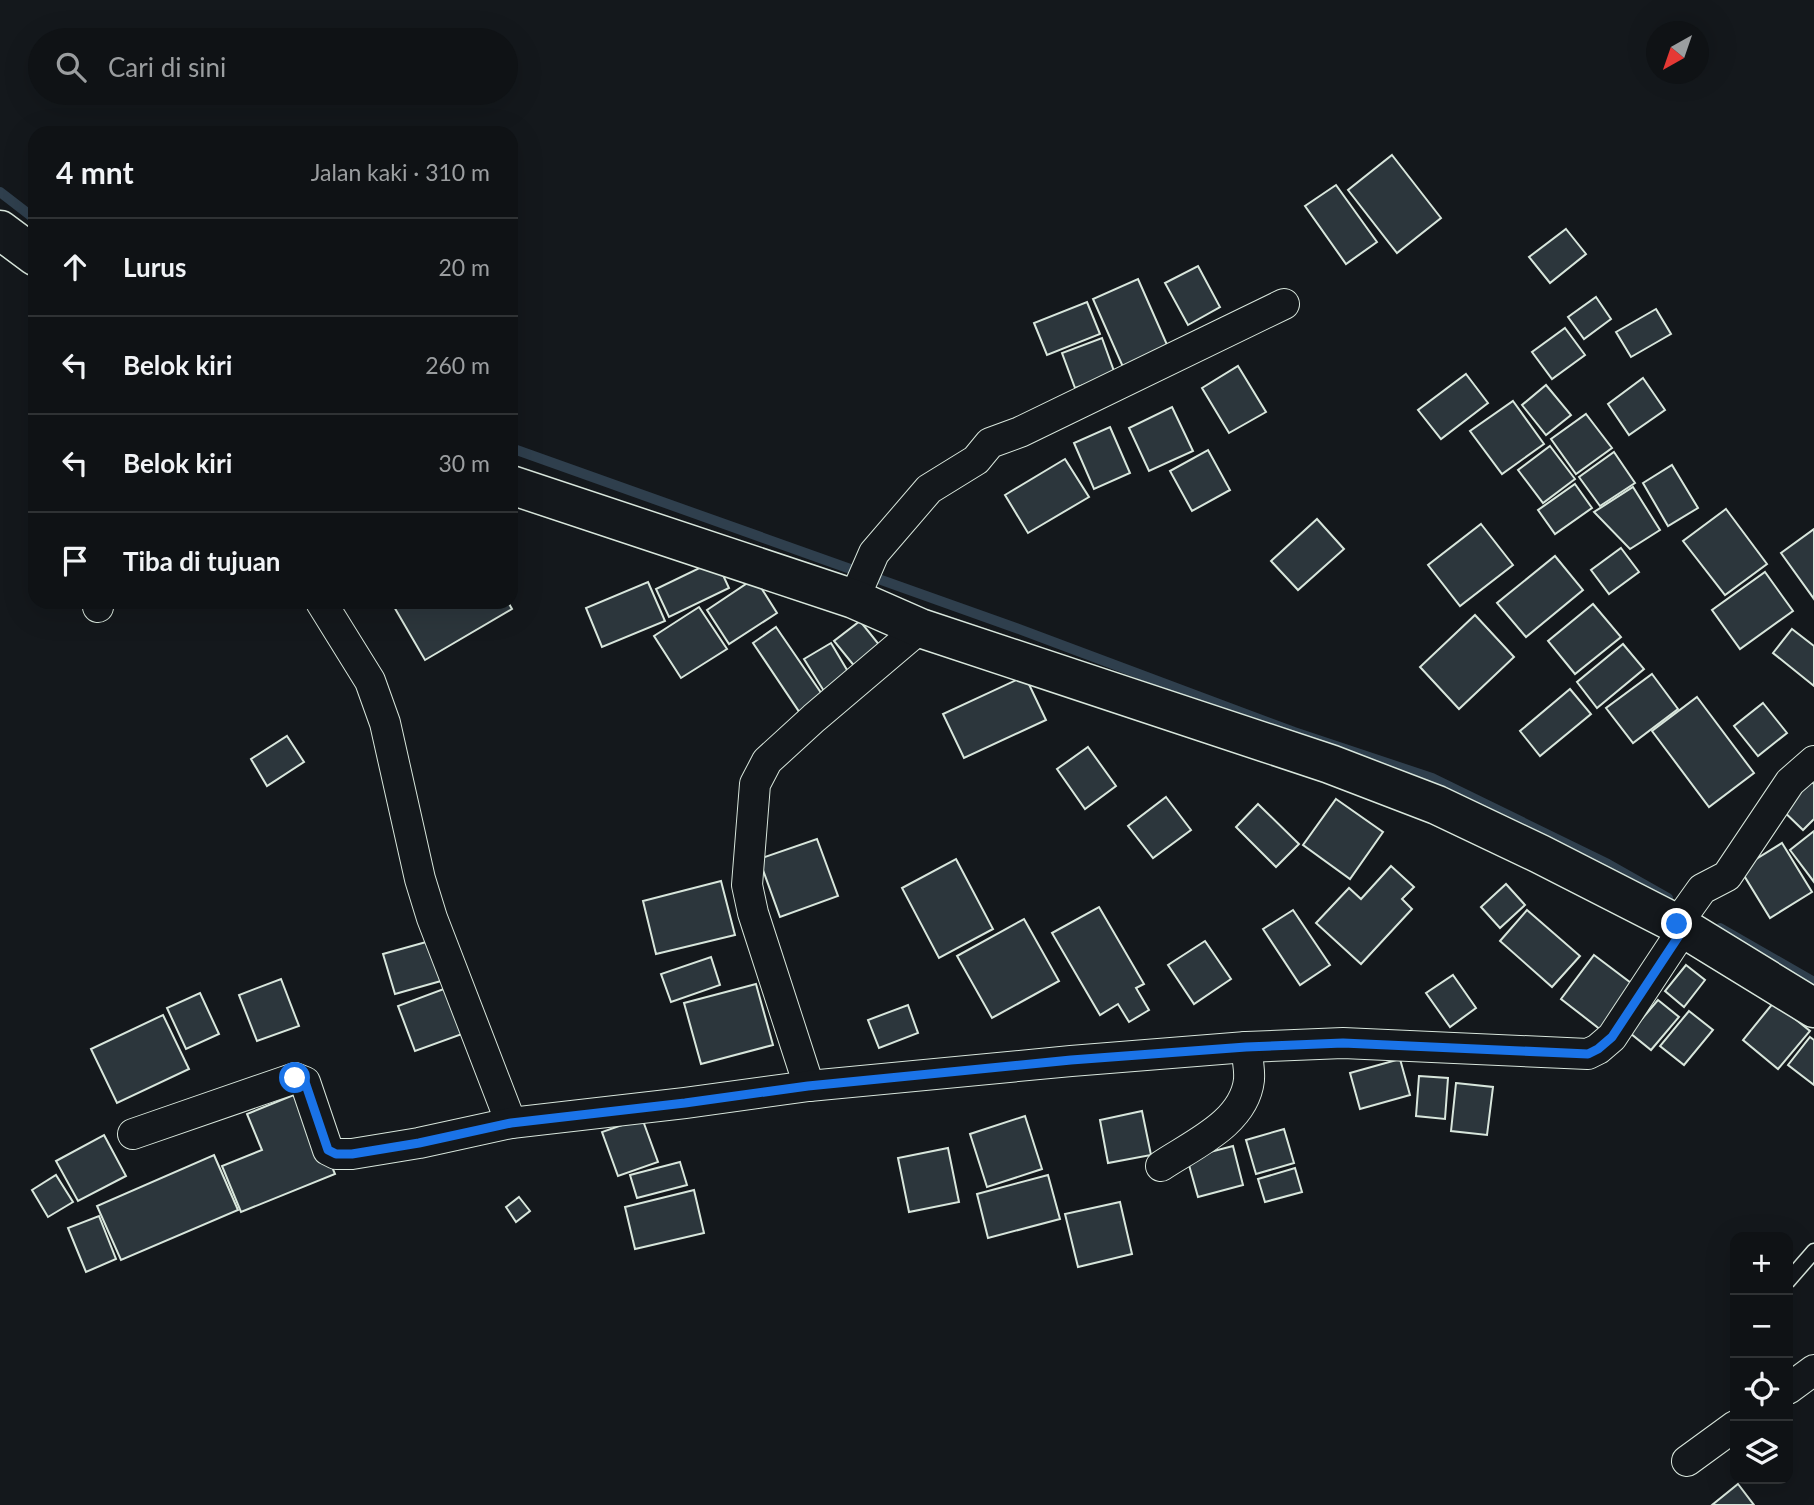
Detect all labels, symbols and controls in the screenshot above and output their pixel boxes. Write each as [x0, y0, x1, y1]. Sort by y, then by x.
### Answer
north arrow [1646, 21, 1709, 84]
search box [28, 28, 518, 105]
icon: search [52, 48, 90, 86]
text: Cari di sini [108, 51, 226, 83]
text: 4 mnt [56, 154, 134, 190]
text: Jalan kaki · 310 m [311, 158, 490, 186]
icon: ahead [56, 248, 94, 286]
text: Lurus [123, 251, 186, 283]
text: 20 m [439, 253, 490, 281]
icon: left [56, 346, 94, 384]
text: Belok kiri [123, 349, 232, 381]
text: 260 m [425, 351, 490, 379]
icon: left [56, 444, 94, 482]
text: Belok kiri [123, 447, 232, 479]
text: 30 m [439, 449, 490, 477]
icon: arrive [56, 542, 94, 580]
text: Tiba di tujuan [123, 545, 281, 577]
route end [1661, 908, 1692, 939]
route start [279, 1062, 310, 1093]
map controls [1730, 1232, 1793, 1484]
button: + [1730, 1232, 1793, 1295]
button: − [1730, 1295, 1793, 1358]
button: locate [1730, 1358, 1793, 1421]
button: layers [1730, 1421, 1793, 1484]

